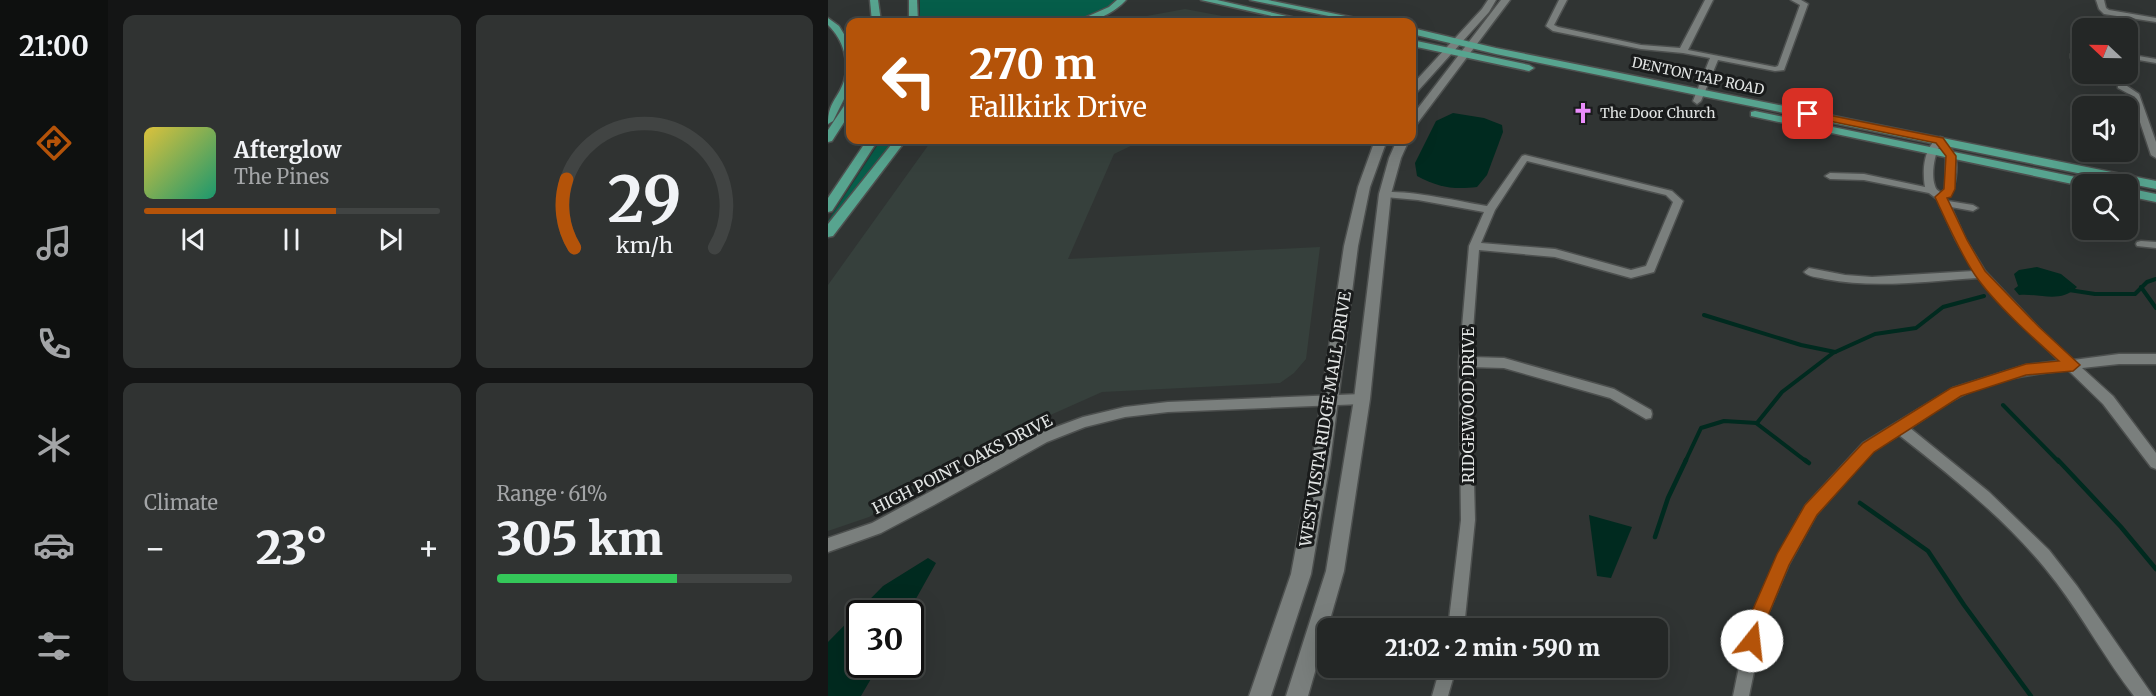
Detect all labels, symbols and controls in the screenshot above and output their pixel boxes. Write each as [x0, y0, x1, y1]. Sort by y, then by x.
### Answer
north arrow [2072, 18, 2138, 84]
map controls [2072, 18, 2138, 240]
text: 21:00 [19, 29, 89, 63]
text: 270 m [969, 38, 1096, 90]
icon: left [870, 42, 948, 120]
street label: DENTON TAP ROAD [1630, 53, 1766, 99]
pin [1782, 88, 1833, 139]
text: Fallkirk Drive [969, 90, 1147, 124]
button: sound [2072, 96, 2138, 162]
icon: arrive [1791, 97, 1824, 130]
church icon: The Door Church [1571, 101, 1595, 125]
place label: The Door Church [1600, 104, 1715, 122]
icon: directions [33, 122, 75, 164]
text: Afterglow [234, 136, 341, 164]
text: 29 [607, 162, 681, 240]
text: The Pines [234, 164, 329, 189]
button: search [2072, 174, 2138, 240]
icon: music [33, 222, 75, 264]
icon: previous [177, 223, 210, 256]
icon: pause [275, 223, 308, 256]
icon: next [374, 223, 407, 256]
text: km/h [616, 233, 673, 260]
street label: WEST VISTA RIDGE MALL DRIVE [1295, 289, 1355, 549]
icon: phone [33, 323, 75, 365]
street label: RIDGEWOOD DRIVE [1458, 326, 1478, 483]
street label: HIGH POINT OAKS DRIVE [869, 409, 1056, 518]
icon: climate [33, 424, 75, 466]
text: Range · 61% [497, 481, 607, 506]
text: Climate [144, 490, 218, 515]
text: 305 km [497, 511, 663, 567]
text: 23° [256, 520, 328, 576]
icon: car [33, 524, 75, 566]
text: − [144, 528, 166, 569]
text: + [417, 528, 439, 569]
speed limit sign: 30 [846, 600, 924, 678]
position arrow [1720, 609, 1784, 673]
icon: filters [33, 625, 75, 667]
text: 21:02 · 2 min · 590 m [1385, 634, 1600, 662]

